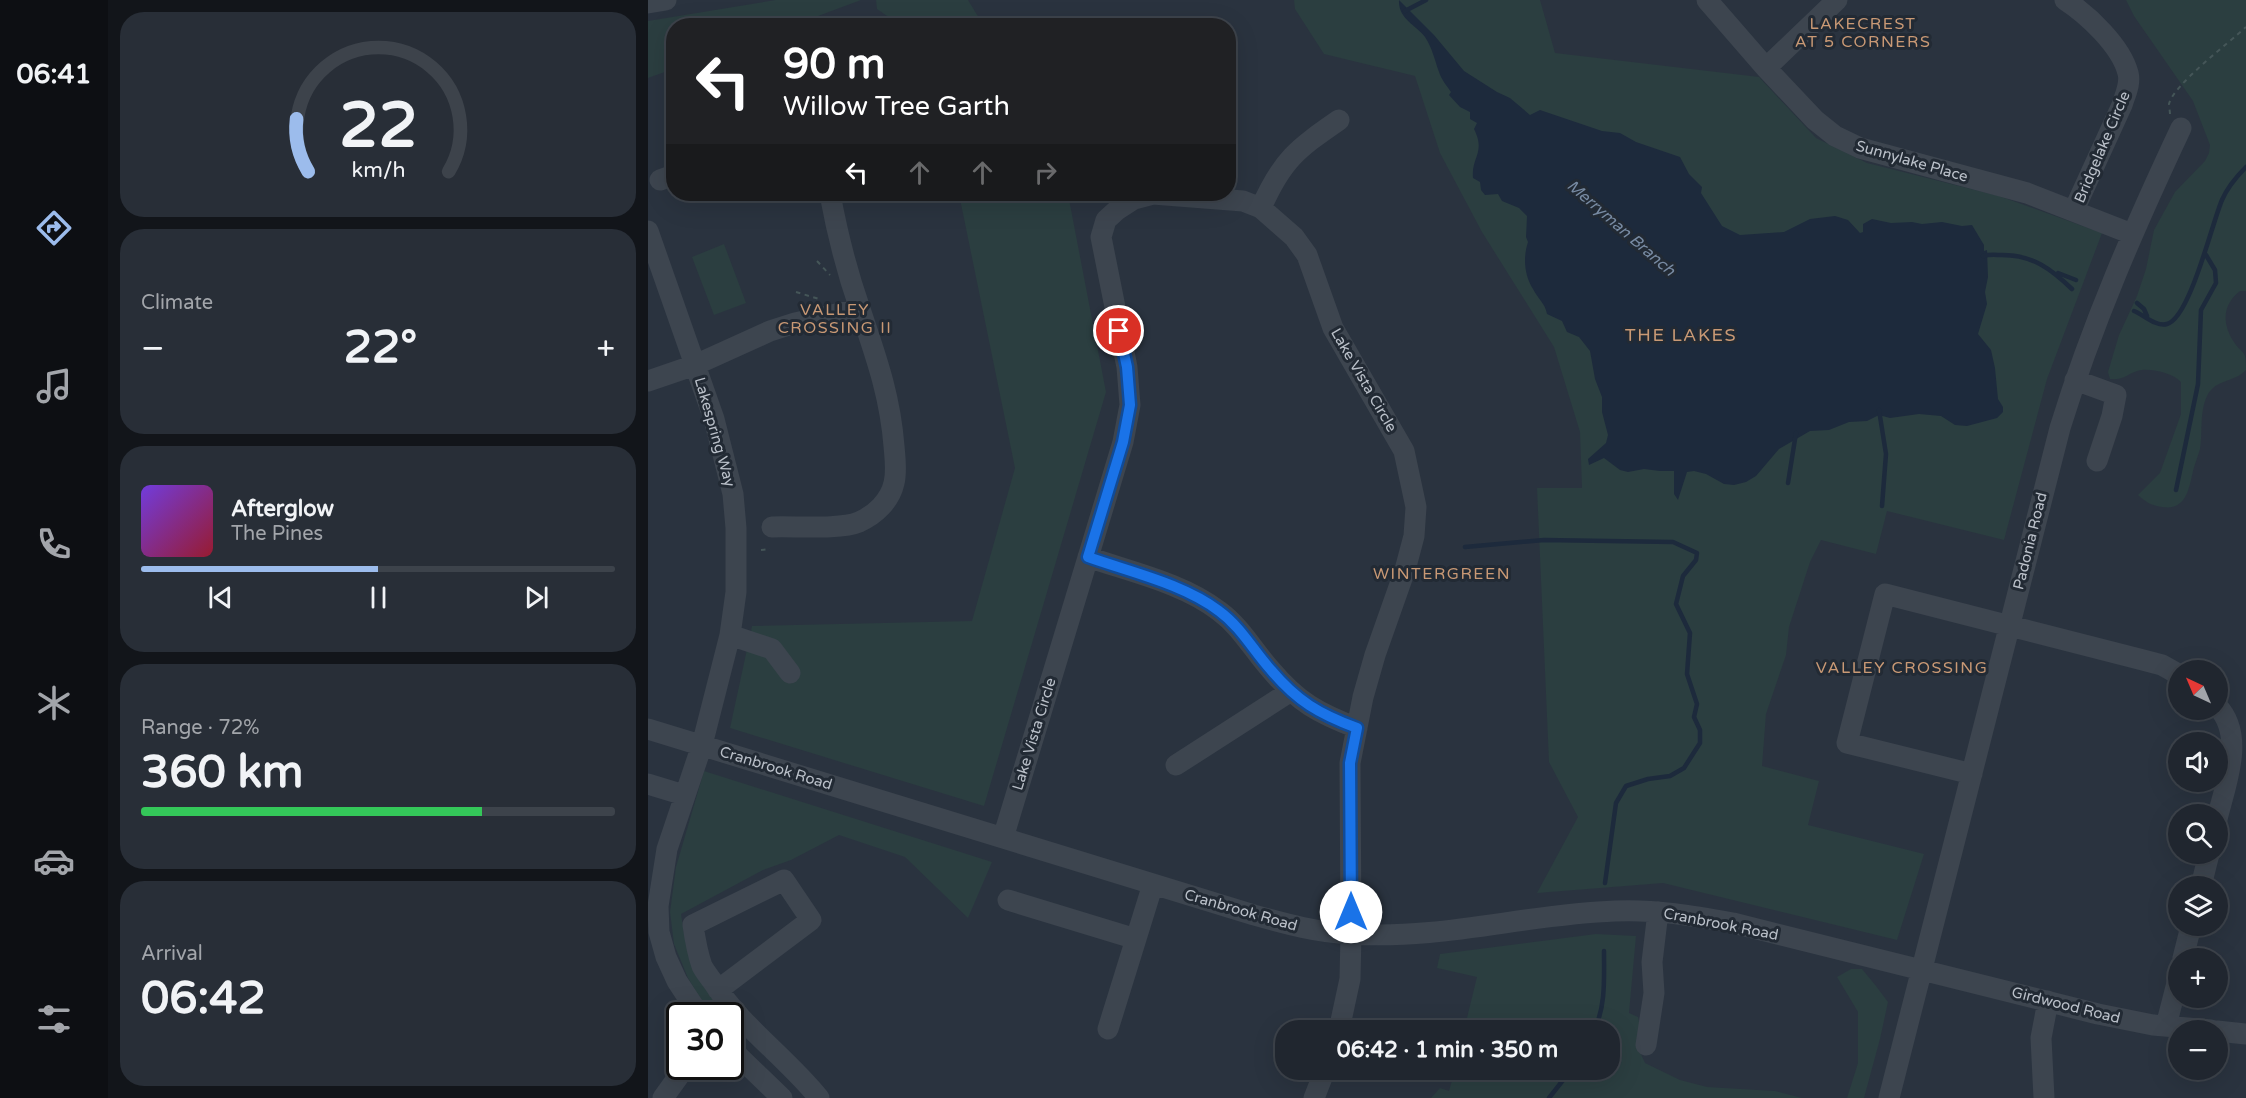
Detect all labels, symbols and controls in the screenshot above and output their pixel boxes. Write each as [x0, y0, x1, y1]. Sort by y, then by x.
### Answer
district label: LAKECREST AT 5 CORNERS [1795, 14, 1931, 52]
text: 90 m [783, 39, 885, 90]
icon: left [684, 42, 762, 120]
text: 06:41 [17, 58, 91, 91]
street label: Bridgelake Circle [2070, 88, 2134, 206]
text: 22 [339, 89, 417, 164]
text: Willow Tree Garth [783, 90, 1010, 123]
street label: Sunnylake Place [1854, 136, 1970, 186]
icon: left [840, 156, 873, 189]
icon: ahead [903, 156, 936, 189]
icon: ahead [966, 156, 999, 189]
icon: right [1029, 156, 1062, 189]
text: km/h [351, 157, 405, 183]
water label: Merryman Branch [1563, 176, 1680, 281]
icon: directions [33, 207, 75, 249]
text: Climate [141, 291, 213, 315]
district label: VALLEY CROSSING II [778, 300, 892, 338]
pin [1093, 305, 1144, 356]
icon: arrive [1102, 314, 1135, 347]
text: 22° [344, 321, 417, 375]
district label: THE LAKES [1625, 324, 1737, 346]
street label: Lake Vista Circle [1327, 325, 1401, 435]
text: − [141, 329, 165, 368]
text: + [596, 329, 615, 368]
icon: music [33, 365, 75, 407]
street label: Lakespring Way [691, 375, 739, 489]
street label: Padonia Road [2009, 490, 2051, 592]
text: Afterglow [231, 496, 334, 522]
text: The Pines [231, 522, 323, 546]
icon: phone [33, 523, 75, 565]
district label: WINTERGREEN [1373, 564, 1511, 584]
icon: previous [204, 581, 237, 614]
icon: pause [362, 581, 395, 614]
icon: next [520, 581, 553, 614]
district label: VALLEY CROSSING [1816, 658, 1988, 678]
north arrow [2168, 660, 2228, 720]
map controls [2168, 660, 2228, 1080]
street label: Lake Vista Circle [1008, 676, 1060, 792]
icon: climate [33, 682, 75, 724]
text: Range · 72% [141, 716, 260, 740]
button: sound [2168, 732, 2228, 792]
street label: Cranbrook Road [718, 742, 834, 794]
text: 360 km [141, 746, 303, 800]
button: search [2168, 804, 2228, 864]
icon: car [33, 840, 75, 882]
button: layers [2168, 876, 2228, 936]
position arrow [1319, 880, 1383, 944]
street label: Cranbrook Road [1182, 885, 1300, 935]
street label: Cranbrook Road [1662, 904, 1780, 944]
text: Arrival [141, 942, 203, 966]
button: + [2168, 948, 2228, 1008]
text: 06:42 [141, 972, 266, 1026]
street label: Girdwood Road [2010, 983, 2122, 1027]
icon: filters [33, 998, 75, 1040]
speed limit sign: 30 [666, 1002, 744, 1080]
button: − [2168, 1020, 2228, 1080]
text: 06:42 · 1 min · 350 m [1337, 1037, 1558, 1063]

